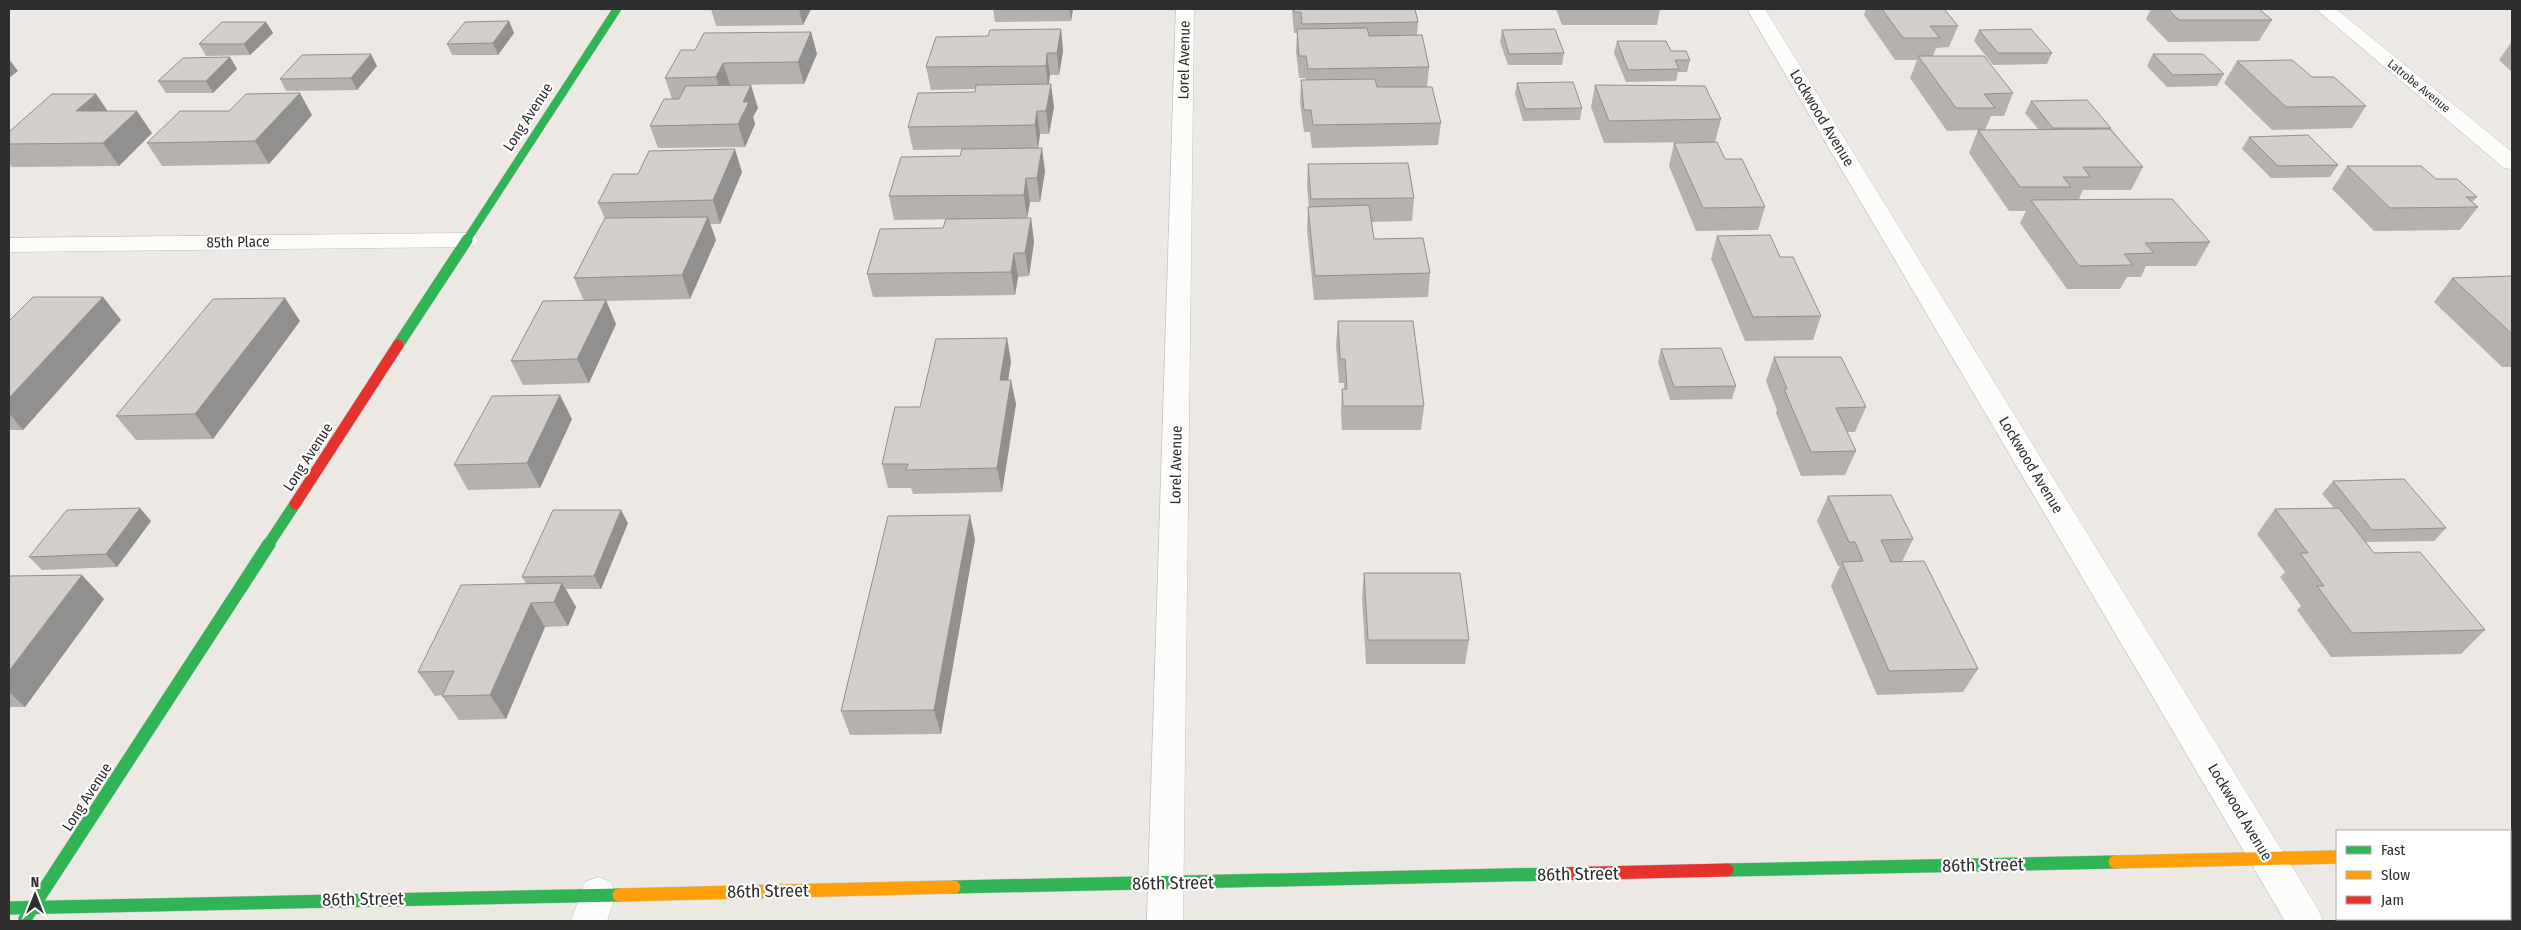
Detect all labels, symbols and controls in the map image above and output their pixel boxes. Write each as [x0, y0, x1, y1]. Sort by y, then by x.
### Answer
street label: Lorel Avenue [1174, 20, 1194, 100]
street label: Latrobe Avenue [2385, 57, 2453, 116]
street label: Lockwood Avenue [1786, 66, 1858, 170]
street label: Long Avenue [499, 79, 557, 155]
street label: 85th Place [206, 232, 270, 252]
street label: Lockwood Avenue [1995, 413, 2067, 517]
street label: Long Avenue [279, 419, 337, 495]
street label: Lorel Avenue [1166, 425, 1186, 505]
street label: Long Avenue [58, 759, 116, 835]
street label: Lockwood Avenue [2204, 760, 2276, 864]
legend [2336, 830, 2511, 920]
text: Fast [2381, 841, 2405, 859]
street label: 86th Street [1942, 853, 2024, 877]
street label: 86th Street [1537, 862, 1619, 886]
text: Slow [2381, 866, 2410, 884]
north arrow [10, 870, 60, 920]
street label: 86th Street [1132, 871, 1214, 895]
text: N [31, 874, 39, 891]
street label: 86th Street [727, 879, 809, 903]
street label: 86th Street [322, 887, 404, 911]
text: Jam [2381, 891, 2404, 909]

